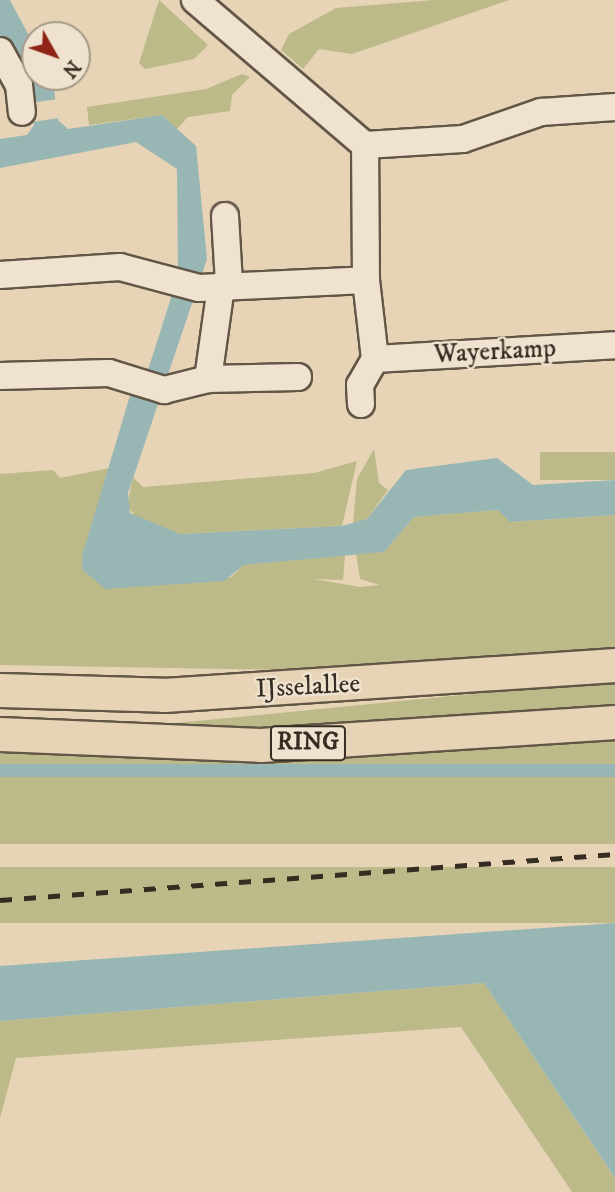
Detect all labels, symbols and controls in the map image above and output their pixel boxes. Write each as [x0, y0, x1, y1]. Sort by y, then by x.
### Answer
north arrow [21, 21, 91, 91]
text: N [57, 55, 85, 82]
street label: Wayerkamp [433, 333, 557, 371]
street label: IJsselallee [255, 669, 361, 705]
road number: RING [270, 722, 346, 764]

